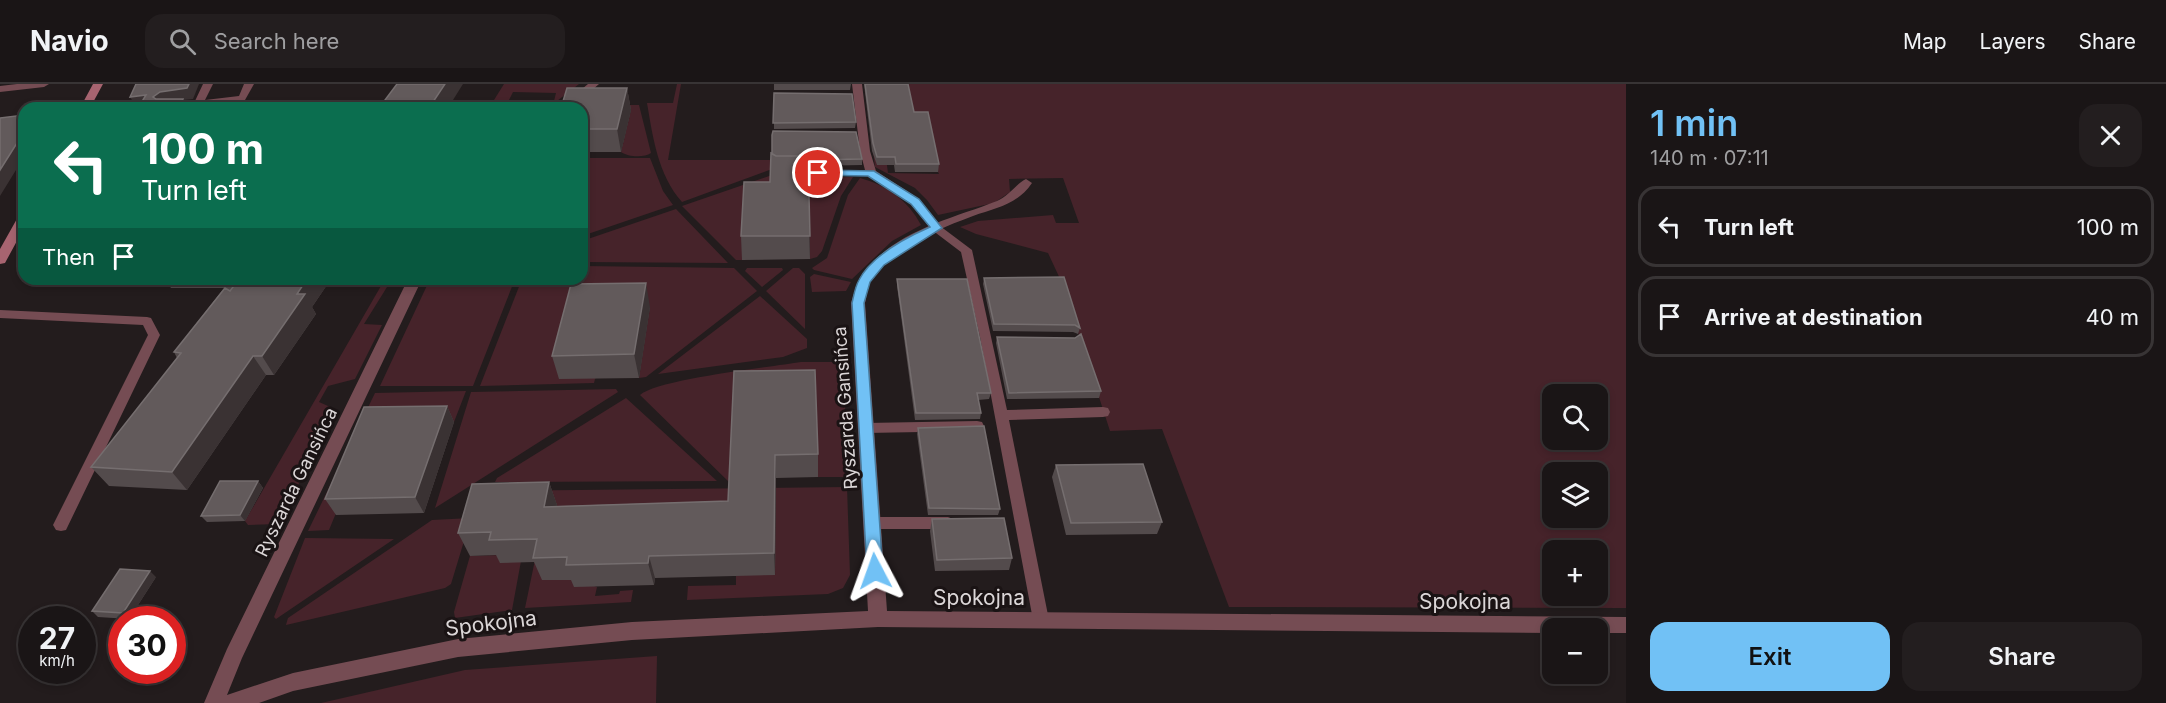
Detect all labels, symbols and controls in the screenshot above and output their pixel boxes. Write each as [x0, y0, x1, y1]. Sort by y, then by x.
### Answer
search box [145, 14, 565, 68]
text: Navio [30, 24, 109, 58]
icon: search [166, 25, 199, 58]
text: Search here [214, 28, 339, 54]
text: Map [1903, 29, 1947, 54]
text: Layers [1980, 29, 2046, 54]
text: Share [2079, 29, 2136, 54]
text: 1 min [1650, 101, 1738, 145]
button: close [2079, 104, 2142, 167]
text: 100 m [141, 123, 264, 174]
icon: left [42, 126, 120, 204]
text: 140 m · 07:11 [1650, 146, 1769, 170]
pin [792, 147, 843, 198]
icon: arrive [801, 156, 834, 189]
text: Turn left [141, 174, 247, 207]
icon: left [1653, 210, 1686, 243]
text: Turn left [1704, 214, 1794, 240]
text: 100 m [2077, 214, 2139, 240]
icon: arrive [107, 240, 140, 273]
text: Then [42, 244, 95, 270]
icon: arrive [1653, 300, 1686, 333]
text: Arrive at destination [1704, 304, 1923, 330]
text: 40 m [2085, 304, 2139, 330]
street label: Ryszarda Gansińca [829, 326, 861, 490]
map controls [1542, 384, 1608, 684]
button: search [1542, 384, 1608, 450]
street label: Ryszarda Gansińca [251, 404, 341, 560]
button: layers [1542, 462, 1608, 528]
position arrow [843, 539, 907, 603]
button: + [1542, 540, 1608, 606]
street label: Spokojna [933, 585, 1025, 610]
street label: Spokojna [1419, 589, 1511, 614]
street label: Spokojna [444, 605, 538, 641]
speed limit sign: 30 [108, 606, 186, 684]
button: − [1542, 618, 1608, 684]
text: 27 [39, 620, 75, 656]
button: Exit [1650, 622, 1890, 691]
button: Share [1902, 622, 2142, 691]
text: km/h [39, 651, 75, 670]

